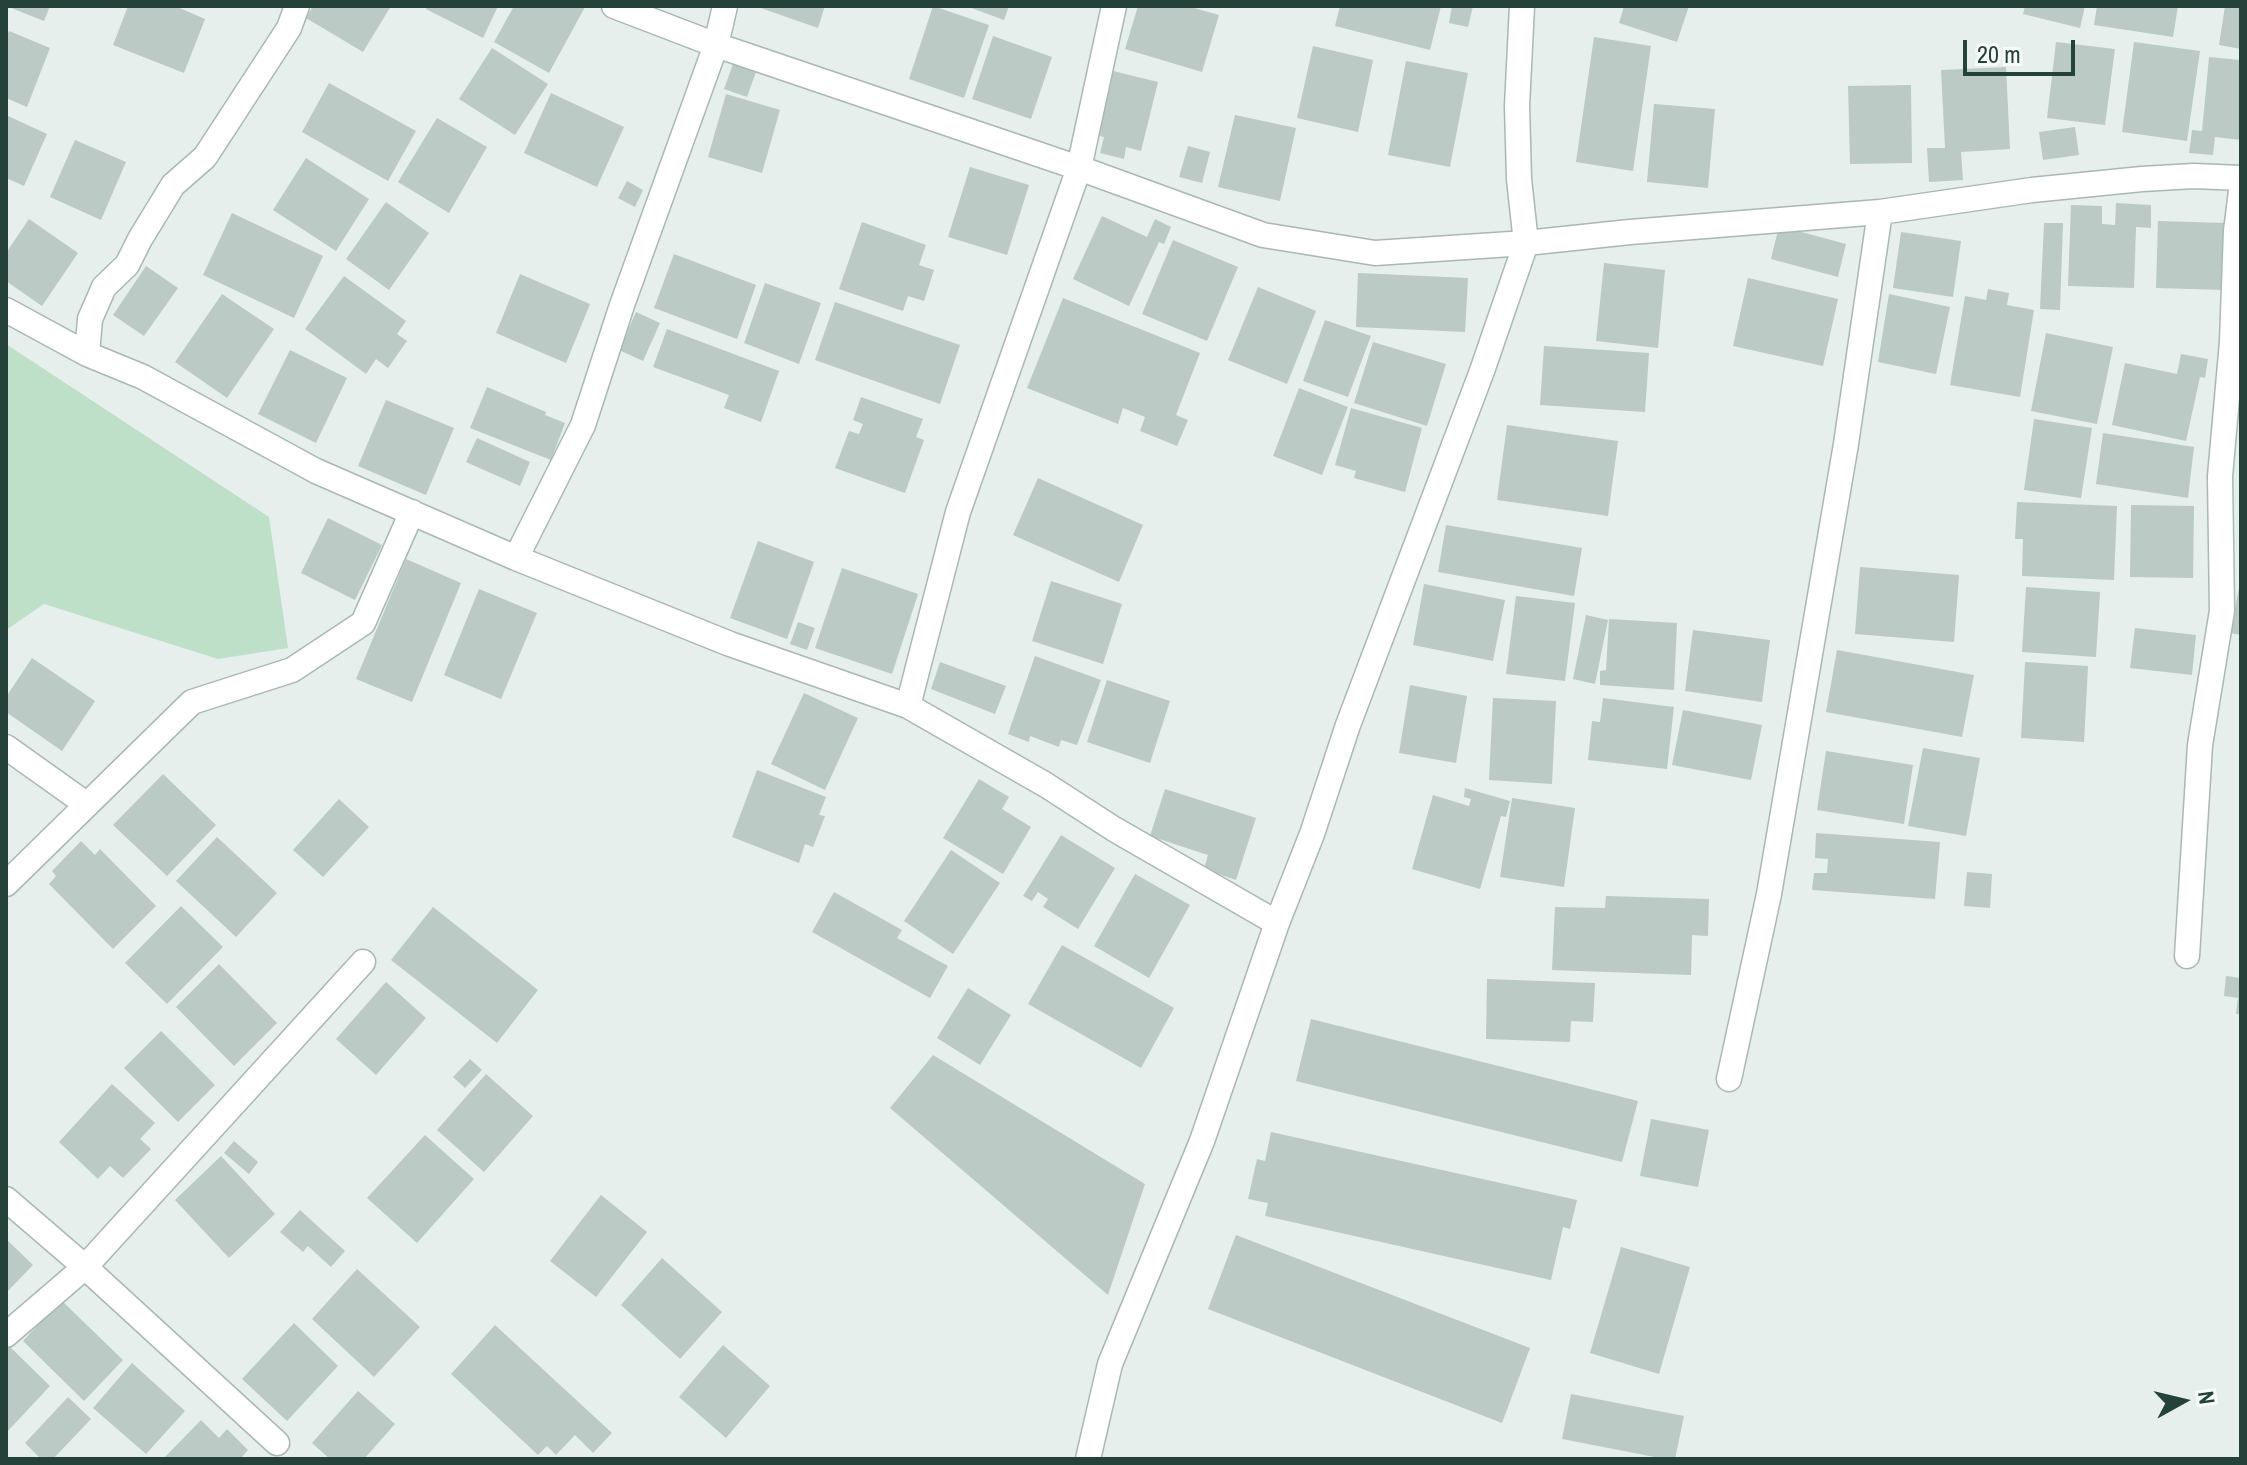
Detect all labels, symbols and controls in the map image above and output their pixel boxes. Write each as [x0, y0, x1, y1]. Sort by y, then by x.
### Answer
scale bar [1967, 24, 2079, 74]
text: 20 m [1977, 38, 2021, 70]
north arrow [2143, 1361, 2223, 1441]
text: N [2191, 1389, 2223, 1406]

